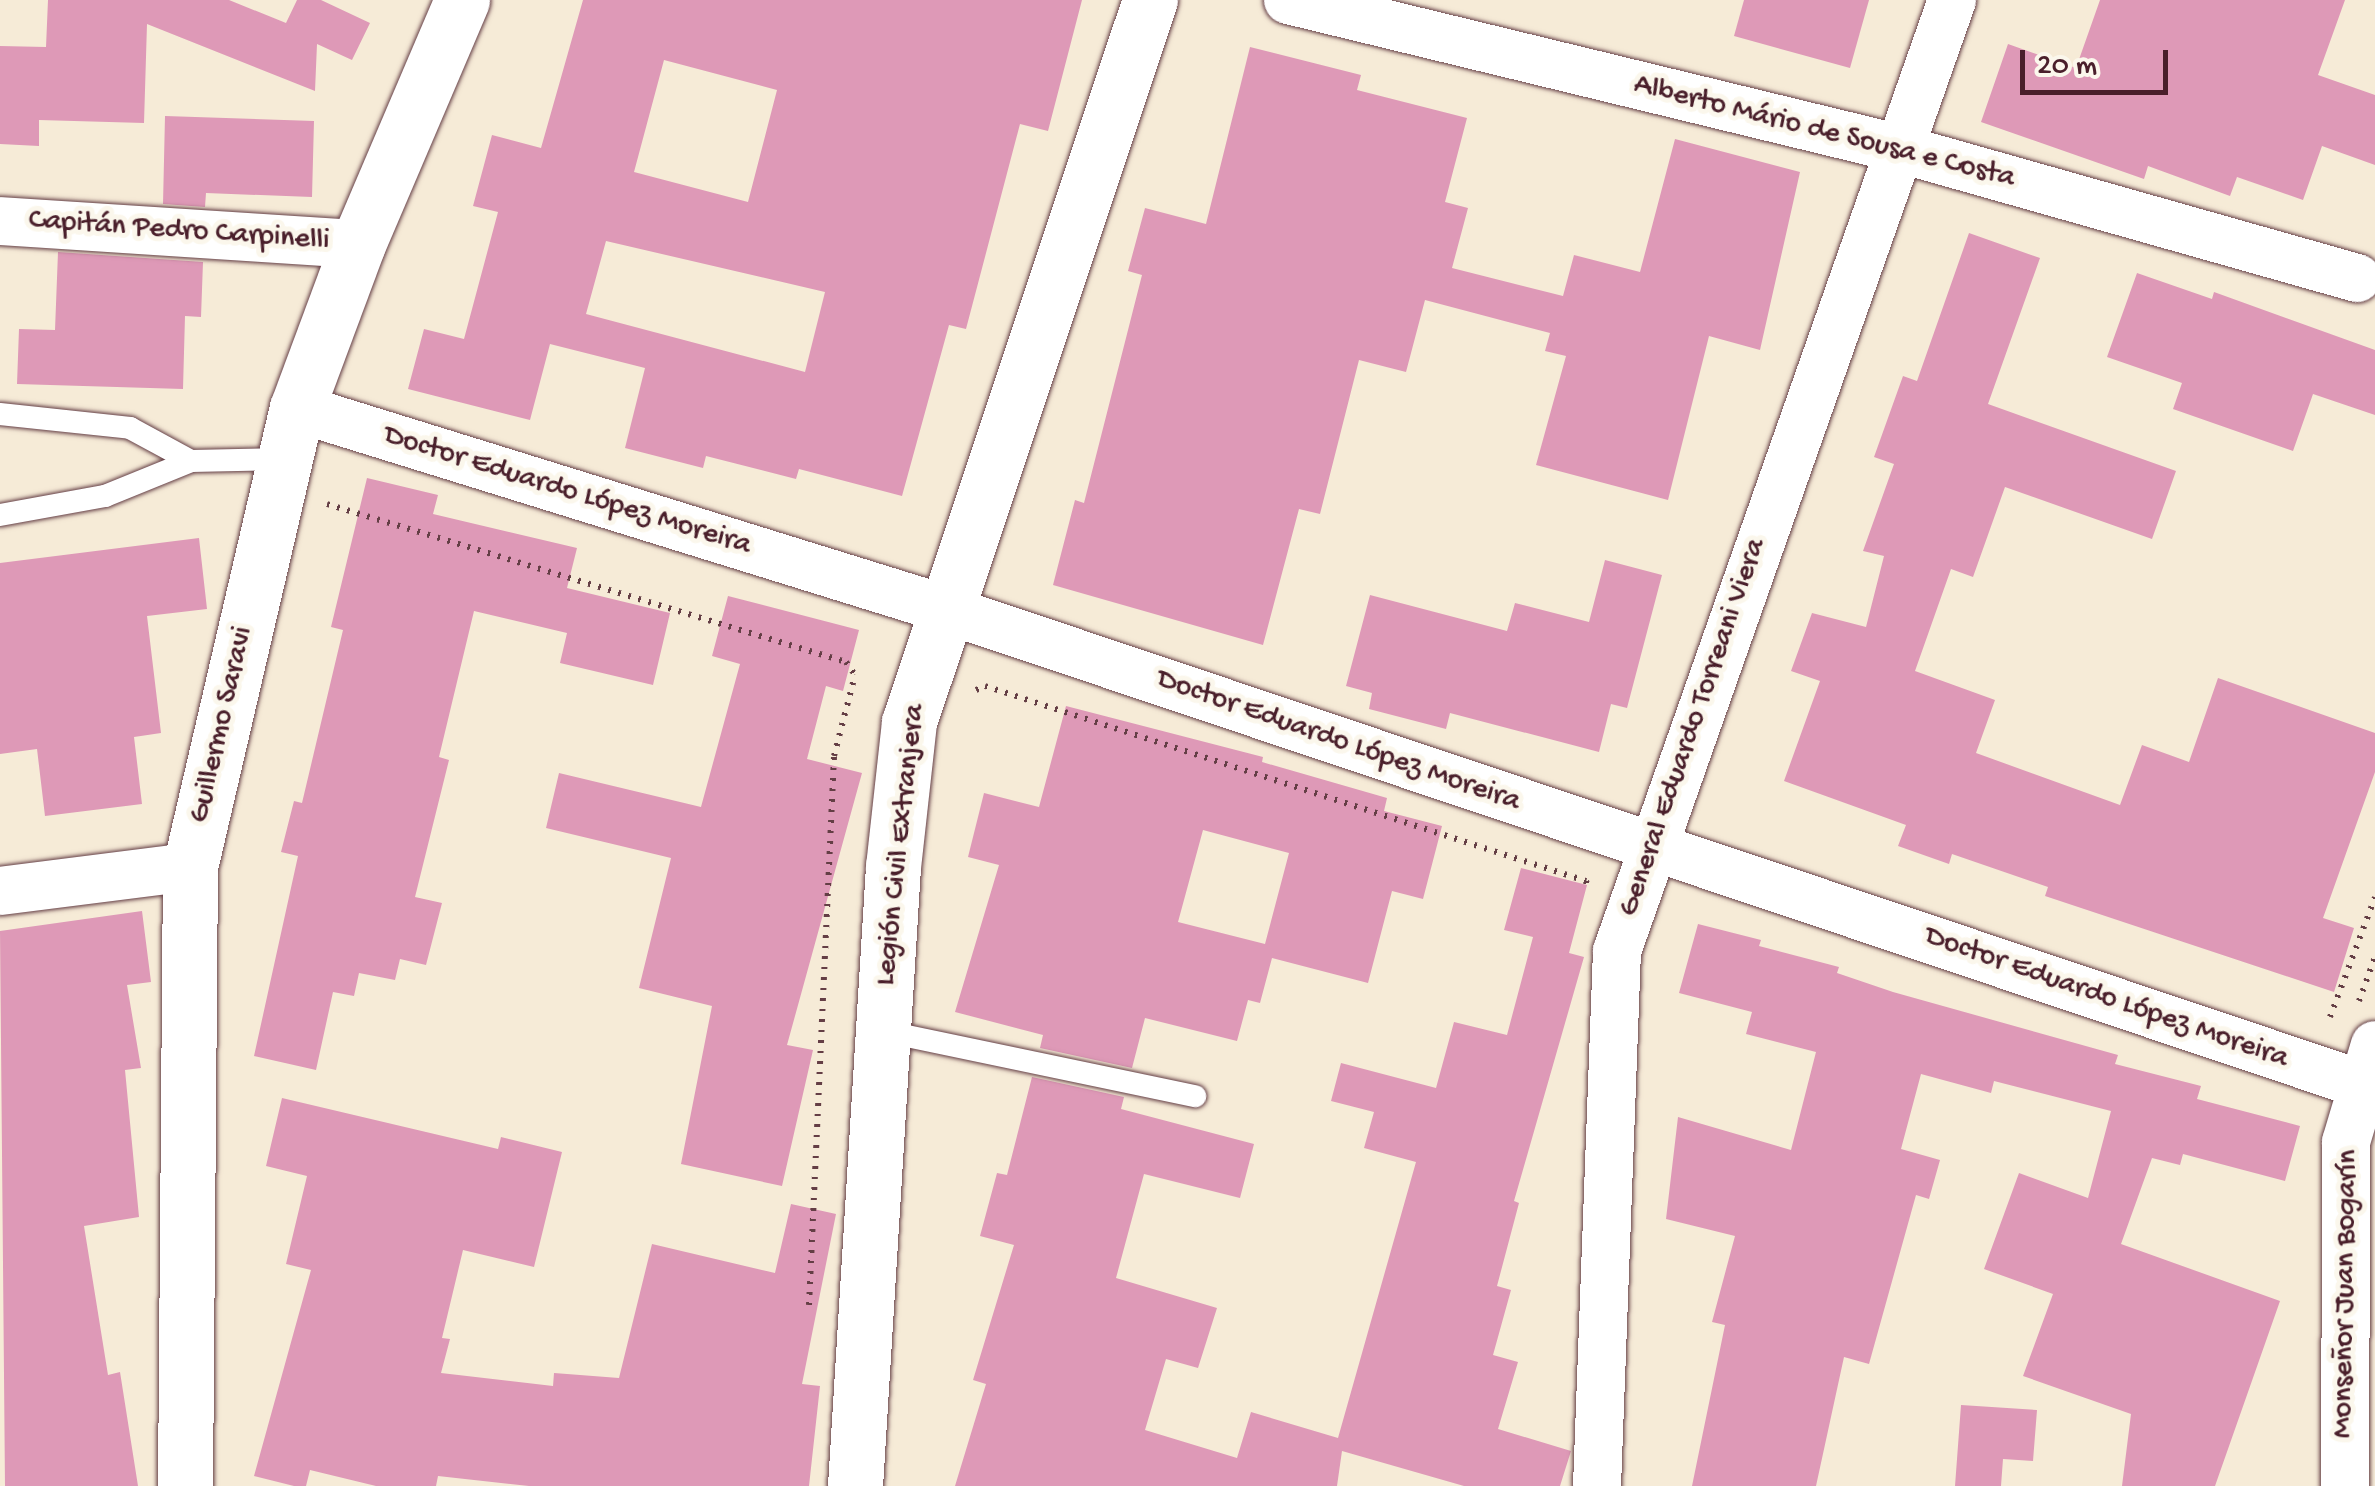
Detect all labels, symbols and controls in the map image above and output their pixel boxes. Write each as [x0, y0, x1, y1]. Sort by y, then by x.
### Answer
scale bar [2025, 30, 2172, 92]
text: 20 m [2037, 50, 2097, 85]
street label: Alberto Mário de Sousa e Costa [1630, 68, 2018, 198]
street label: Capitán Pedro Carpinelli [27, 204, 331, 260]
street label: Doctor Eduardo López Moreira [379, 419, 755, 565]
street label: General Eduardo Torreani Viera [1612, 534, 1776, 922]
street label: Guillermo Saravi [183, 623, 263, 827]
street label: Doctor Eduardo López Moreira [1151, 663, 1525, 821]
street label: Legión Civil Extranjera [869, 702, 935, 988]
street label: Doctor Eduardo López Moreira [1919, 920, 2293, 1078]
street label: Monseñor Juan Bogarín [2326, 1149, 2368, 1439]

